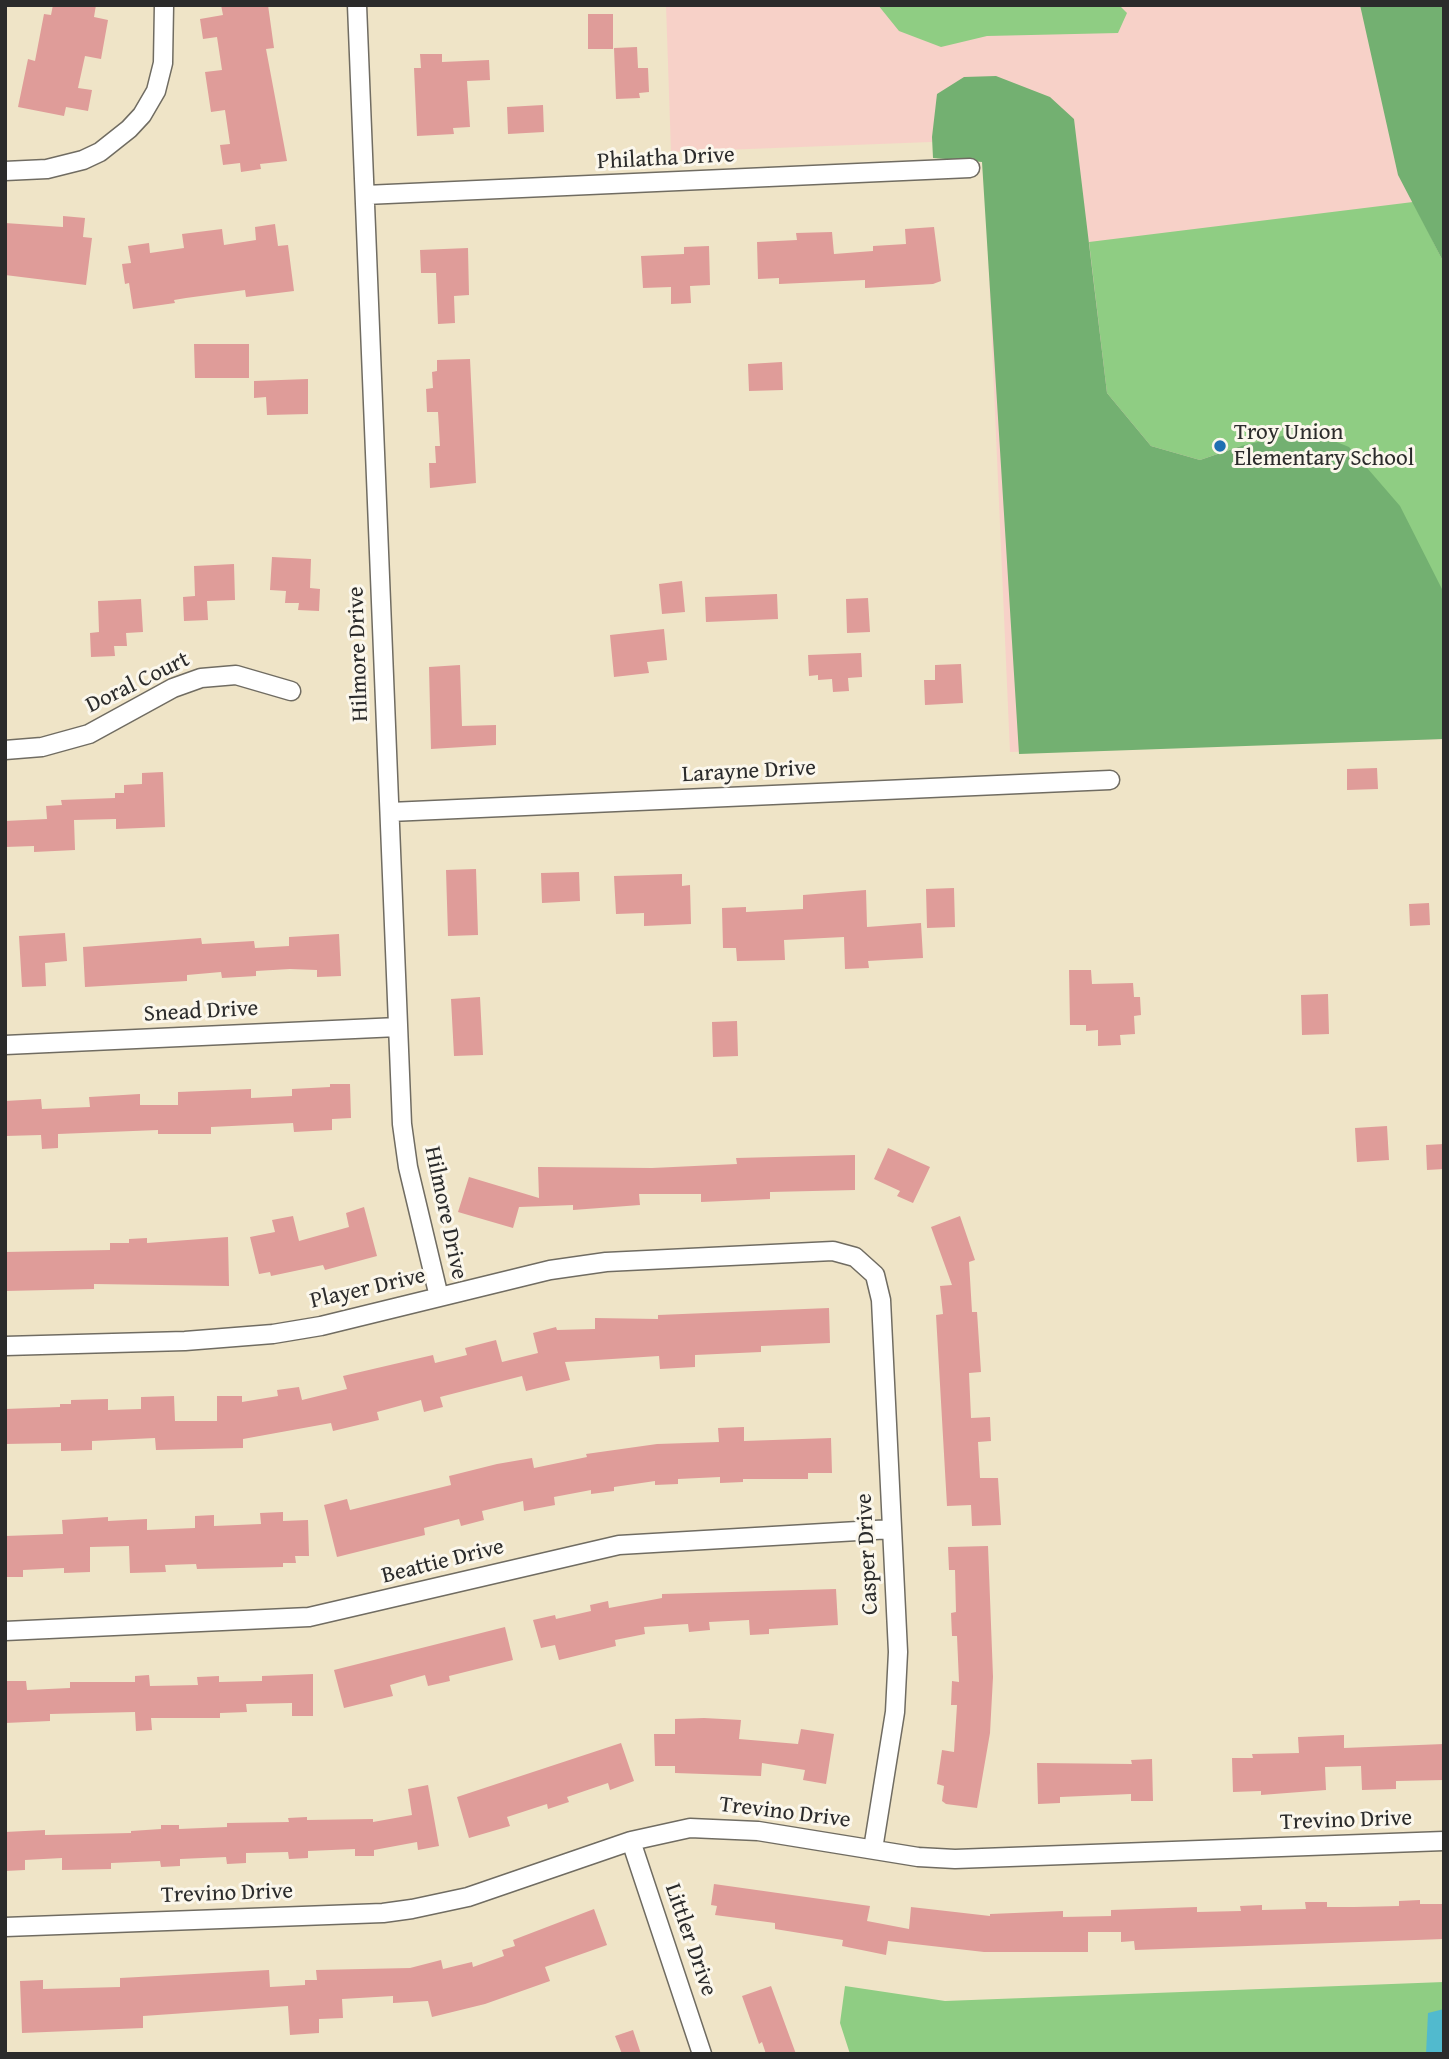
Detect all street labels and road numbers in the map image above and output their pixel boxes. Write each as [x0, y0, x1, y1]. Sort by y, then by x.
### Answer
street label: Philatha Drive [597, 142, 735, 176]
street label: Hilmore Drive [343, 586, 375, 722]
street label: Doral Court [82, 646, 194, 720]
street label: Larayne Drive [681, 755, 817, 789]
street label: Snead Drive [143, 995, 259, 1029]
street label: Hilmore Drive [417, 1144, 473, 1282]
street label: Player Drive [308, 1262, 428, 1316]
street label: Casper Drive [851, 1492, 885, 1616]
street label: Beattie Drive [379, 1534, 507, 1590]
street label: Trevino Drive [718, 1791, 852, 1835]
street label: Trevino Drive [1280, 1805, 1412, 1837]
street label: Trevino Drive [161, 1878, 293, 1910]
street label: Littler Drive [658, 1880, 722, 2000]

